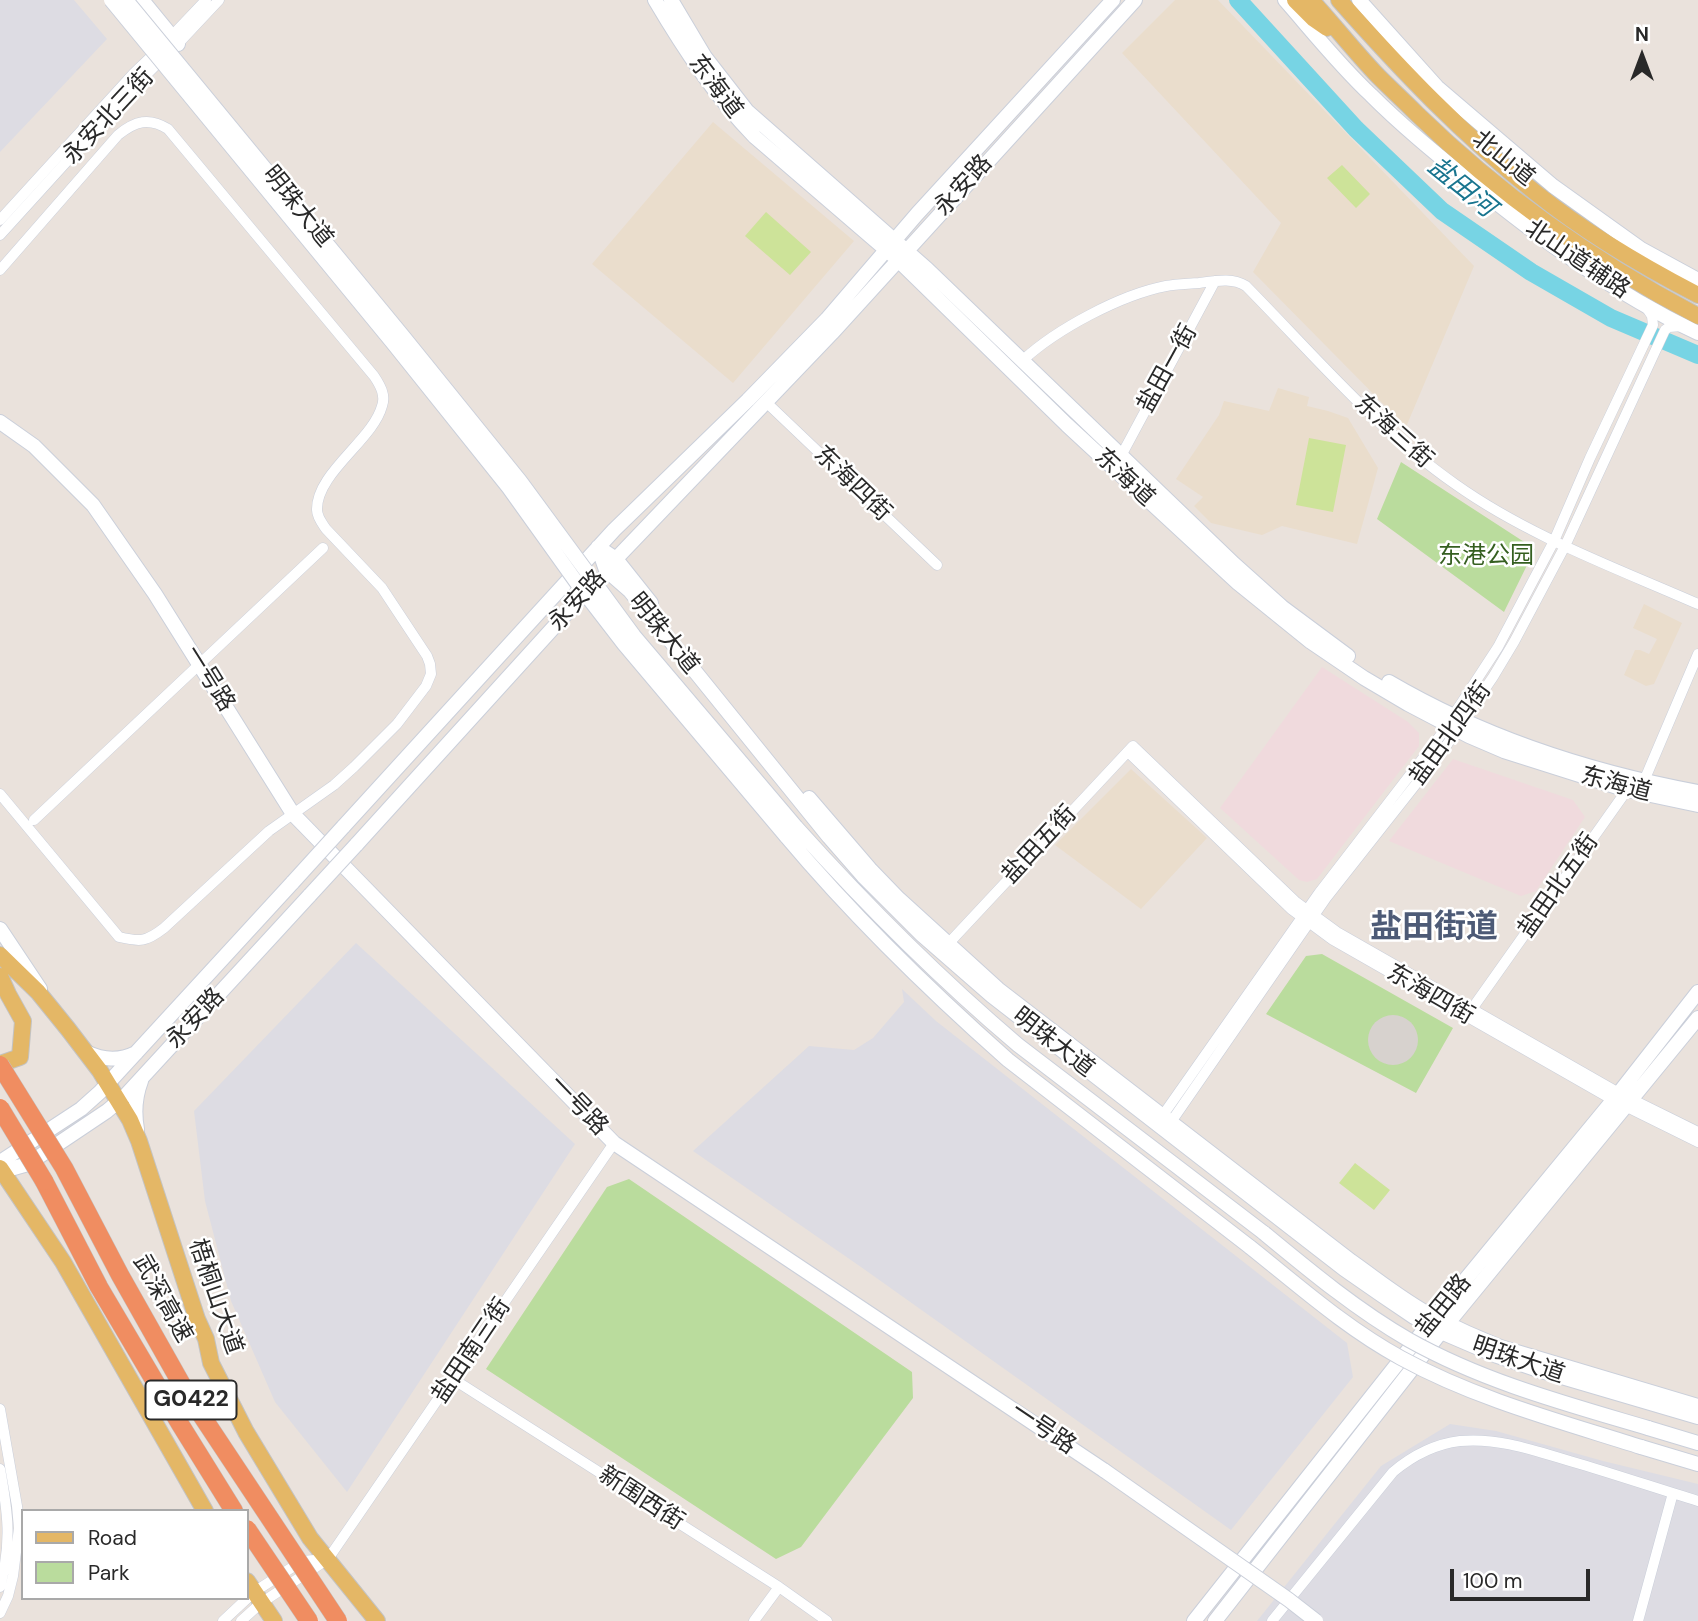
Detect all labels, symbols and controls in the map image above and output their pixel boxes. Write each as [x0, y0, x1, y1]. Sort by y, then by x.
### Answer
north arrow [1607, 21, 1677, 91]
text: N [1635, 22, 1649, 47]
street label: 东海道 [682, 50, 748, 124]
street label: 永安北三街 [58, 63, 160, 171]
street label: 北山道 [1466, 125, 1540, 193]
street label: 永安路 [929, 150, 999, 222]
water label: 盐田河 [1421, 151, 1501, 225]
street label: 明珠大道 [256, 161, 338, 253]
street label: 北山道辅路 [1519, 215, 1635, 305]
street label: 盐田一街 [1132, 320, 1204, 418]
street label: 东海三街 [1348, 389, 1438, 475]
street label: 东海四街 [807, 440, 897, 528]
street label: 东海道 [1088, 443, 1160, 513]
park label: 东港公园 [1438, 543, 1534, 571]
street label: 永安路 [543, 565, 613, 637]
street label: 明珠大道 [622, 588, 704, 680]
street label: 一号路 [178, 641, 240, 717]
street label: 盐田北四街 [1404, 677, 1498, 791]
street label: 东海道 [1577, 762, 1655, 808]
street label: 盐田五街 [997, 800, 1083, 890]
street label: 盐田北五街 [1513, 829, 1605, 943]
district label: 盐田街道 [1370, 910, 1498, 948]
street label: 东海四街 [1381, 959, 1479, 1031]
street label: 永安路 [161, 983, 231, 1055]
street label: 明珠大道 [1006, 1002, 1100, 1084]
street label: 一号路 [543, 1070, 613, 1142]
street label: 梧桐山大道 [182, 1236, 248, 1358]
street label: 武深高速 [126, 1250, 198, 1348]
street label: 盐田路 [1410, 1269, 1478, 1343]
street label: 盐田南三街 [427, 1293, 517, 1409]
street label: 明珠大道 [1468, 1332, 1568, 1390]
road number: G0422 [146, 1380, 236, 1420]
street label: 一号路 [1005, 1397, 1081, 1461]
street label: 新围西街 [593, 1461, 689, 1537]
legend [21, 1509, 248, 1600]
text: Road [88, 1524, 137, 1552]
scale bar [1453, 1554, 1593, 1598]
text: Park [88, 1559, 129, 1587]
text: 100 m [1463, 1567, 1523, 1595]

